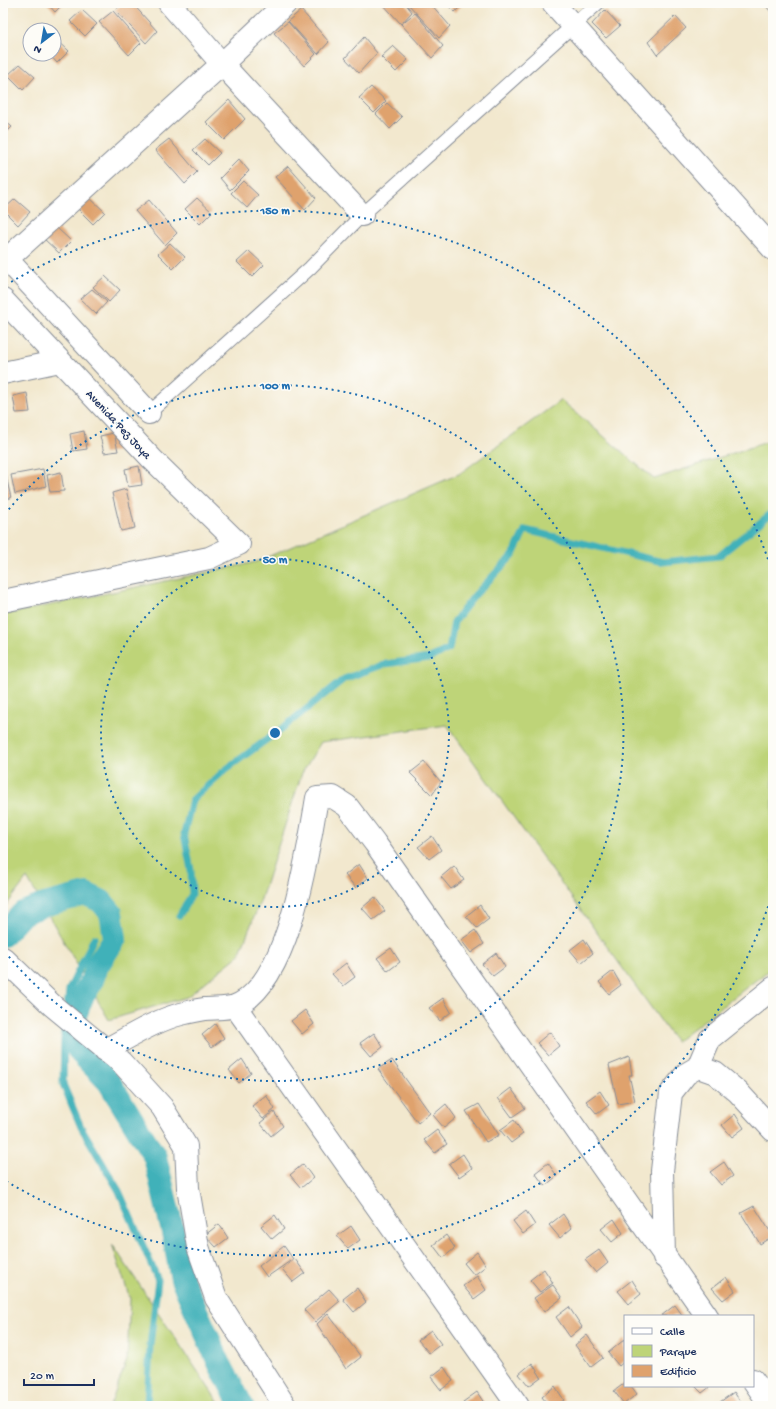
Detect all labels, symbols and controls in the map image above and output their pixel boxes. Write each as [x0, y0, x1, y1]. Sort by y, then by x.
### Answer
north arrow [22, 22, 62, 62]
text: N [32, 42, 44, 56]
text: 150 m [259, 205, 290, 219]
text: 100 m [259, 380, 290, 394]
street label: Avenida Pez Joya [82, 388, 153, 463]
text: 50 m [263, 554, 288, 568]
centre of rings [268, 726, 282, 740]
legend [624, 1315, 754, 1387]
text: Calle [660, 1326, 685, 1340]
text: Parque [659, 1346, 697, 1360]
scale bar [24, 1361, 94, 1387]
text: Edificio [660, 1366, 696, 1380]
text: 20 m [30, 1370, 55, 1384]

